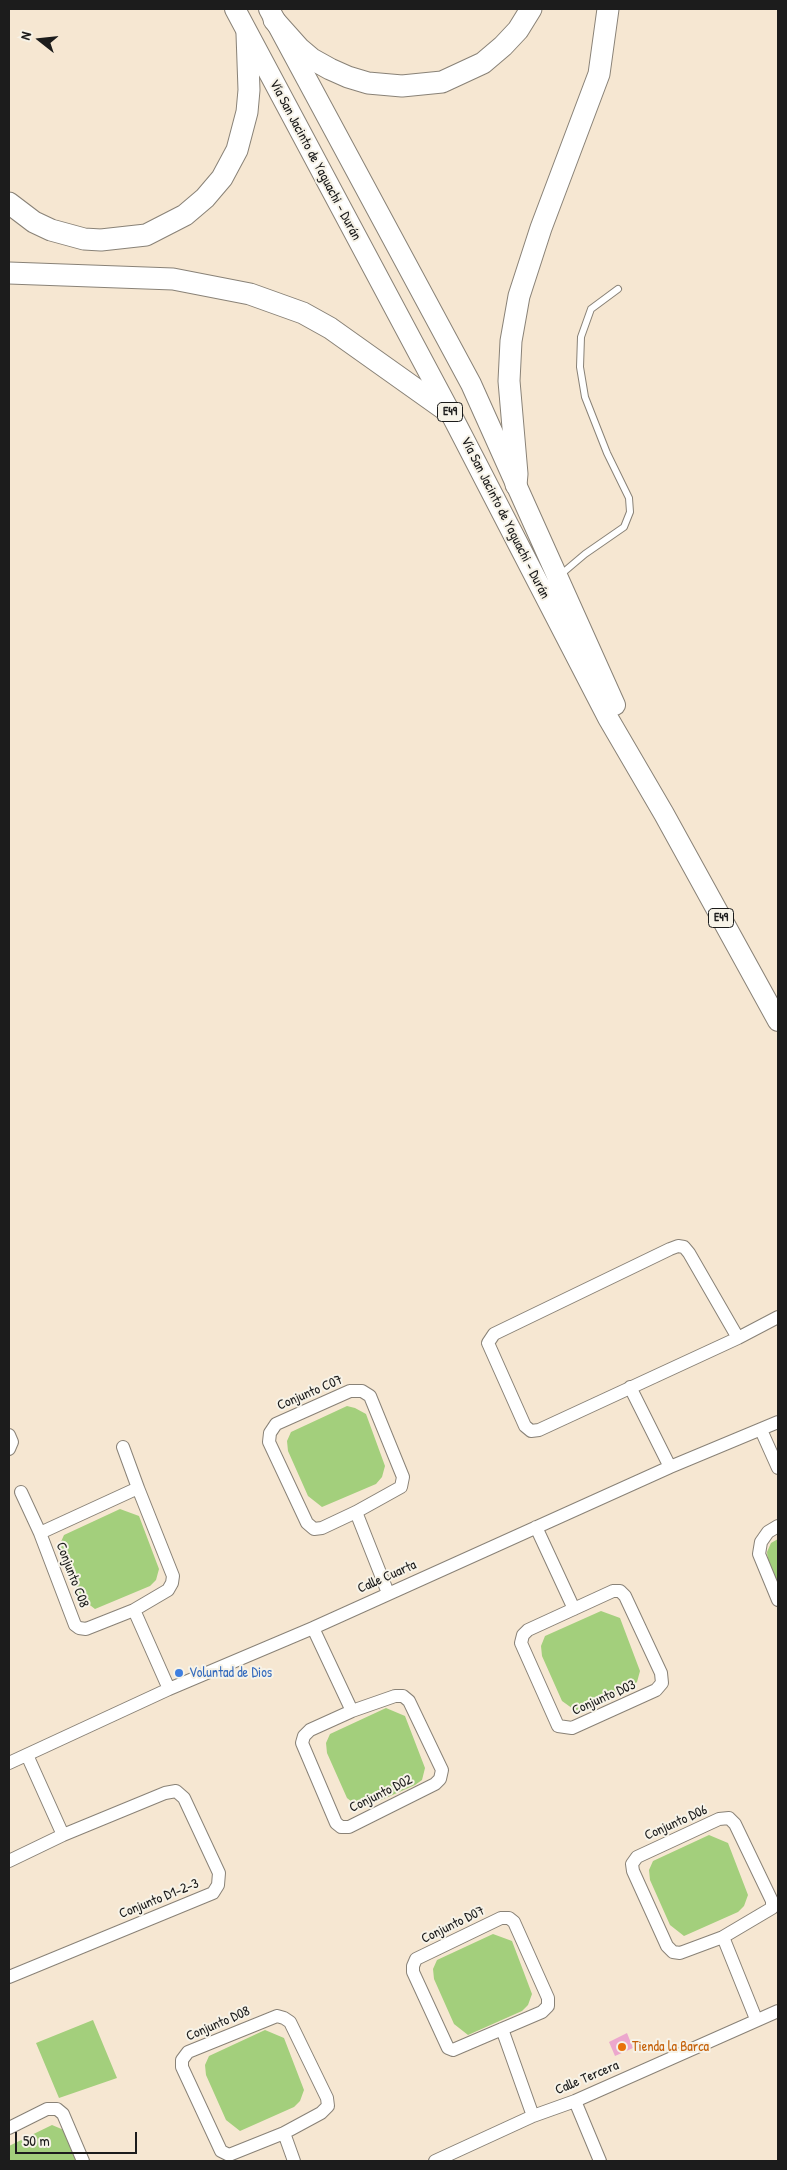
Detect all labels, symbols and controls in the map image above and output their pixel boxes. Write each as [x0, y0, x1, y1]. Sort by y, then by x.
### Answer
north arrow [15, 15, 65, 65]
text: N [15, 30, 35, 42]
street label: Vía San Jacinto de Yaguachi - Durán [265, 77, 365, 243]
road number: E49 [438, 402, 462, 422]
street label: Vía San Jacinto de Yaguachi - Durán [457, 434, 553, 602]
road number: E49 [708, 908, 734, 928]
street label: Conjunto C07 [275, 1372, 345, 1414]
street label: Conjunto C08 [52, 1540, 92, 1610]
street label: Calle Cuarta [355, 1557, 419, 1597]
place label: Voluntad de Dios [189, 1665, 272, 1681]
marker: Voluntad de Dios [173, 1667, 185, 1679]
street label: Conjunto D03 [570, 1677, 638, 1719]
street label: Conjunto D02 [347, 1772, 415, 1816]
street label: Conjunto D06 [642, 1802, 710, 1844]
street label: Conjunto D1-2-3 [117, 1875, 201, 1923]
street label: Conjunto D07 [419, 1902, 487, 1948]
street label: Conjunto D08 [184, 2003, 252, 2045]
place label: Tienda la Barca [632, 2039, 709, 2055]
marker: Tienda la Barca [616, 2041, 628, 2053]
street label: Calle Tercera [553, 2057, 621, 2099]
scale bar [18, 2122, 140, 2154]
text: 50 m [23, 2130, 50, 2151]

